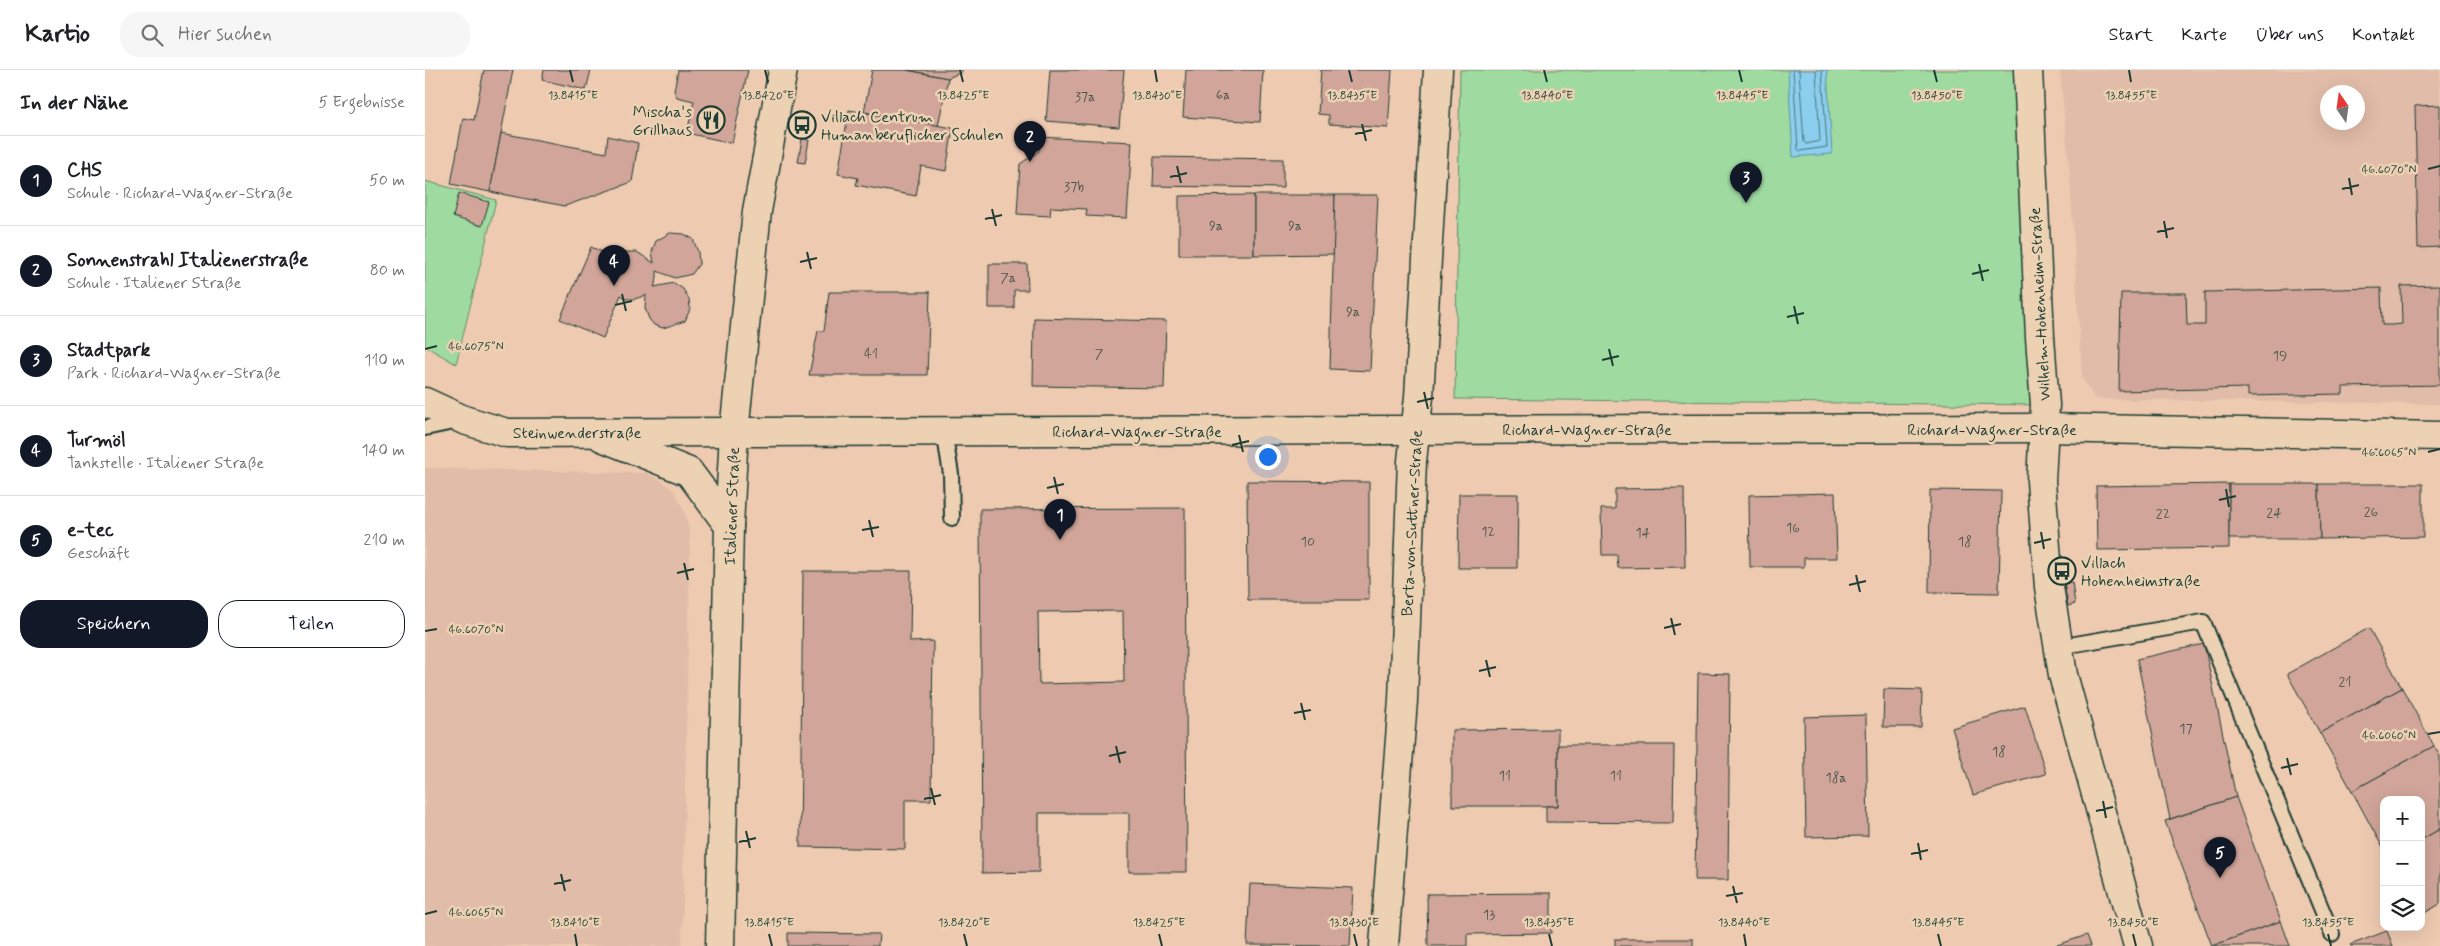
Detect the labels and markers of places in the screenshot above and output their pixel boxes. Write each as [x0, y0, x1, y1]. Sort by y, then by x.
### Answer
place label: Mischa's Grillhaus [632, 102, 692, 141]
restaurant icon: Mischa's Grillhaus [696, 105, 726, 135]
place label: Villach Centrum Humanberuflicher Schulen [821, 107, 1004, 146]
bus stop icon: Villach Centrum Humanberuflicher Schulen [787, 110, 817, 140]
pin: 2 [1014, 121, 1046, 162]
pin: 3 [1730, 162, 1762, 203]
pin: 4 [598, 245, 630, 286]
pin: 1 [1044, 499, 1076, 540]
place label: Villach Hohenheimstraße [2081, 553, 2201, 592]
bus stop icon: Villach Hohenheimstraße [2047, 556, 2077, 586]
pin: 5 [2204, 837, 2236, 878]

